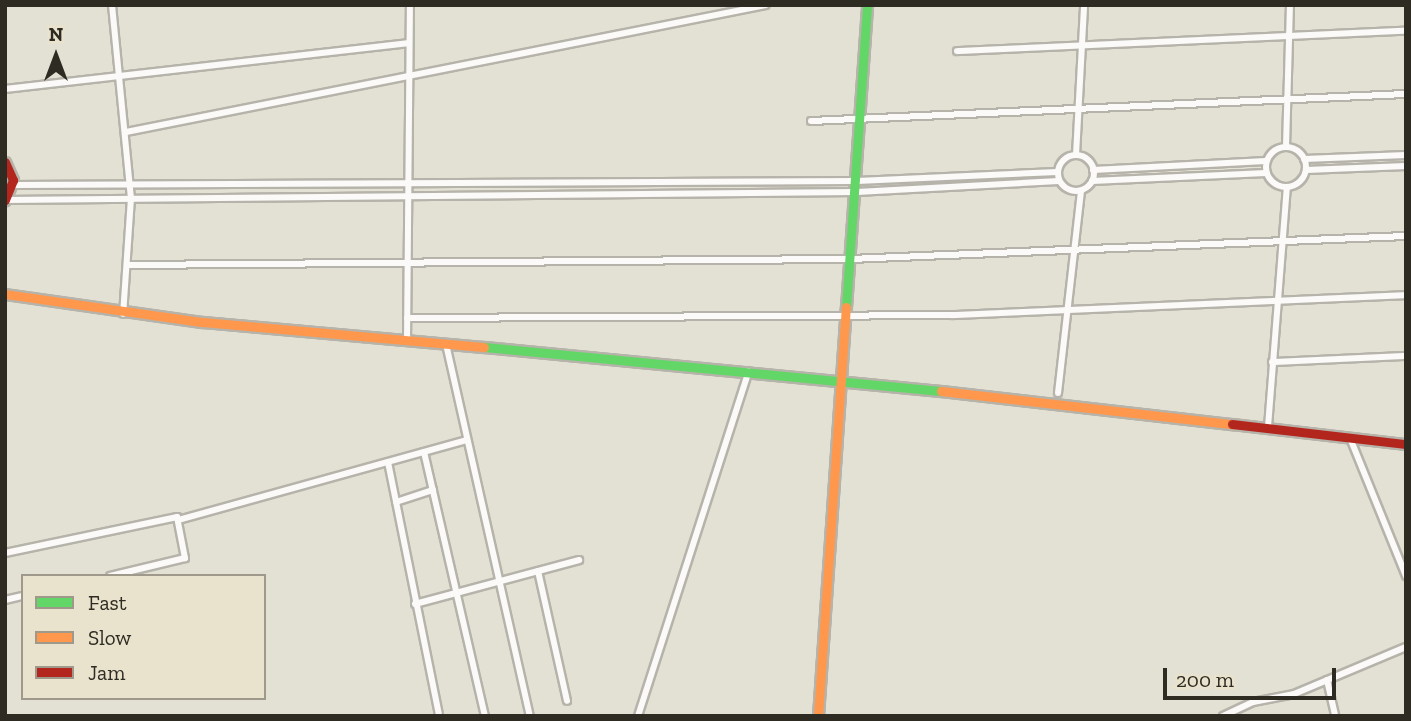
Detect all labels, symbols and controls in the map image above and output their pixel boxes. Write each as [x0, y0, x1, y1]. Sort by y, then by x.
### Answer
north arrow [21, 21, 91, 91]
text: N [49, 23, 63, 46]
legend [21, 574, 266, 700]
text: Fast [88, 590, 127, 615]
text: Slow [88, 625, 131, 650]
scale bar [1166, 654, 1339, 698]
text: Jam [88, 660, 125, 685]
text: 200 m [1176, 667, 1234, 692]

